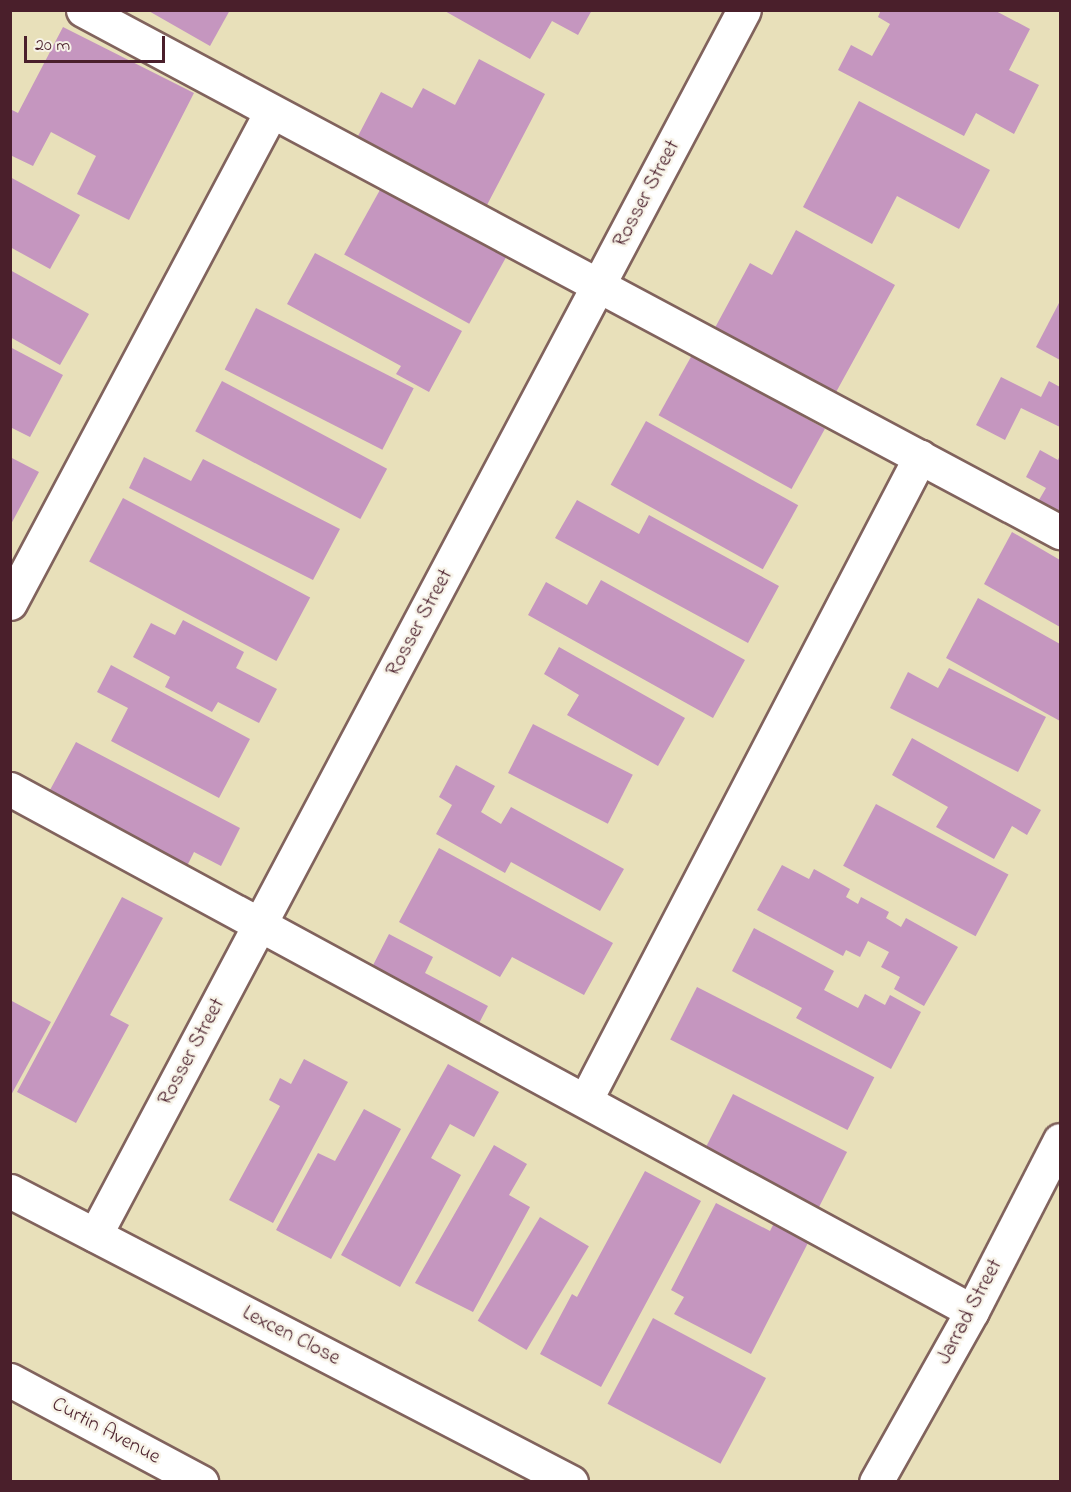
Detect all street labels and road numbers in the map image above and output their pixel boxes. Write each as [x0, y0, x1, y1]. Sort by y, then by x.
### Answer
street label: Rosser Street [608, 136, 686, 252]
street label: Rosser Street [381, 565, 459, 681]
street label: Rosser Street [153, 994, 231, 1110]
street label: Jarrad Street [932, 1255, 1008, 1369]
street label: Lexcen Close [238, 1301, 344, 1371]
street label: Curtin Avenue [47, 1392, 165, 1470]

